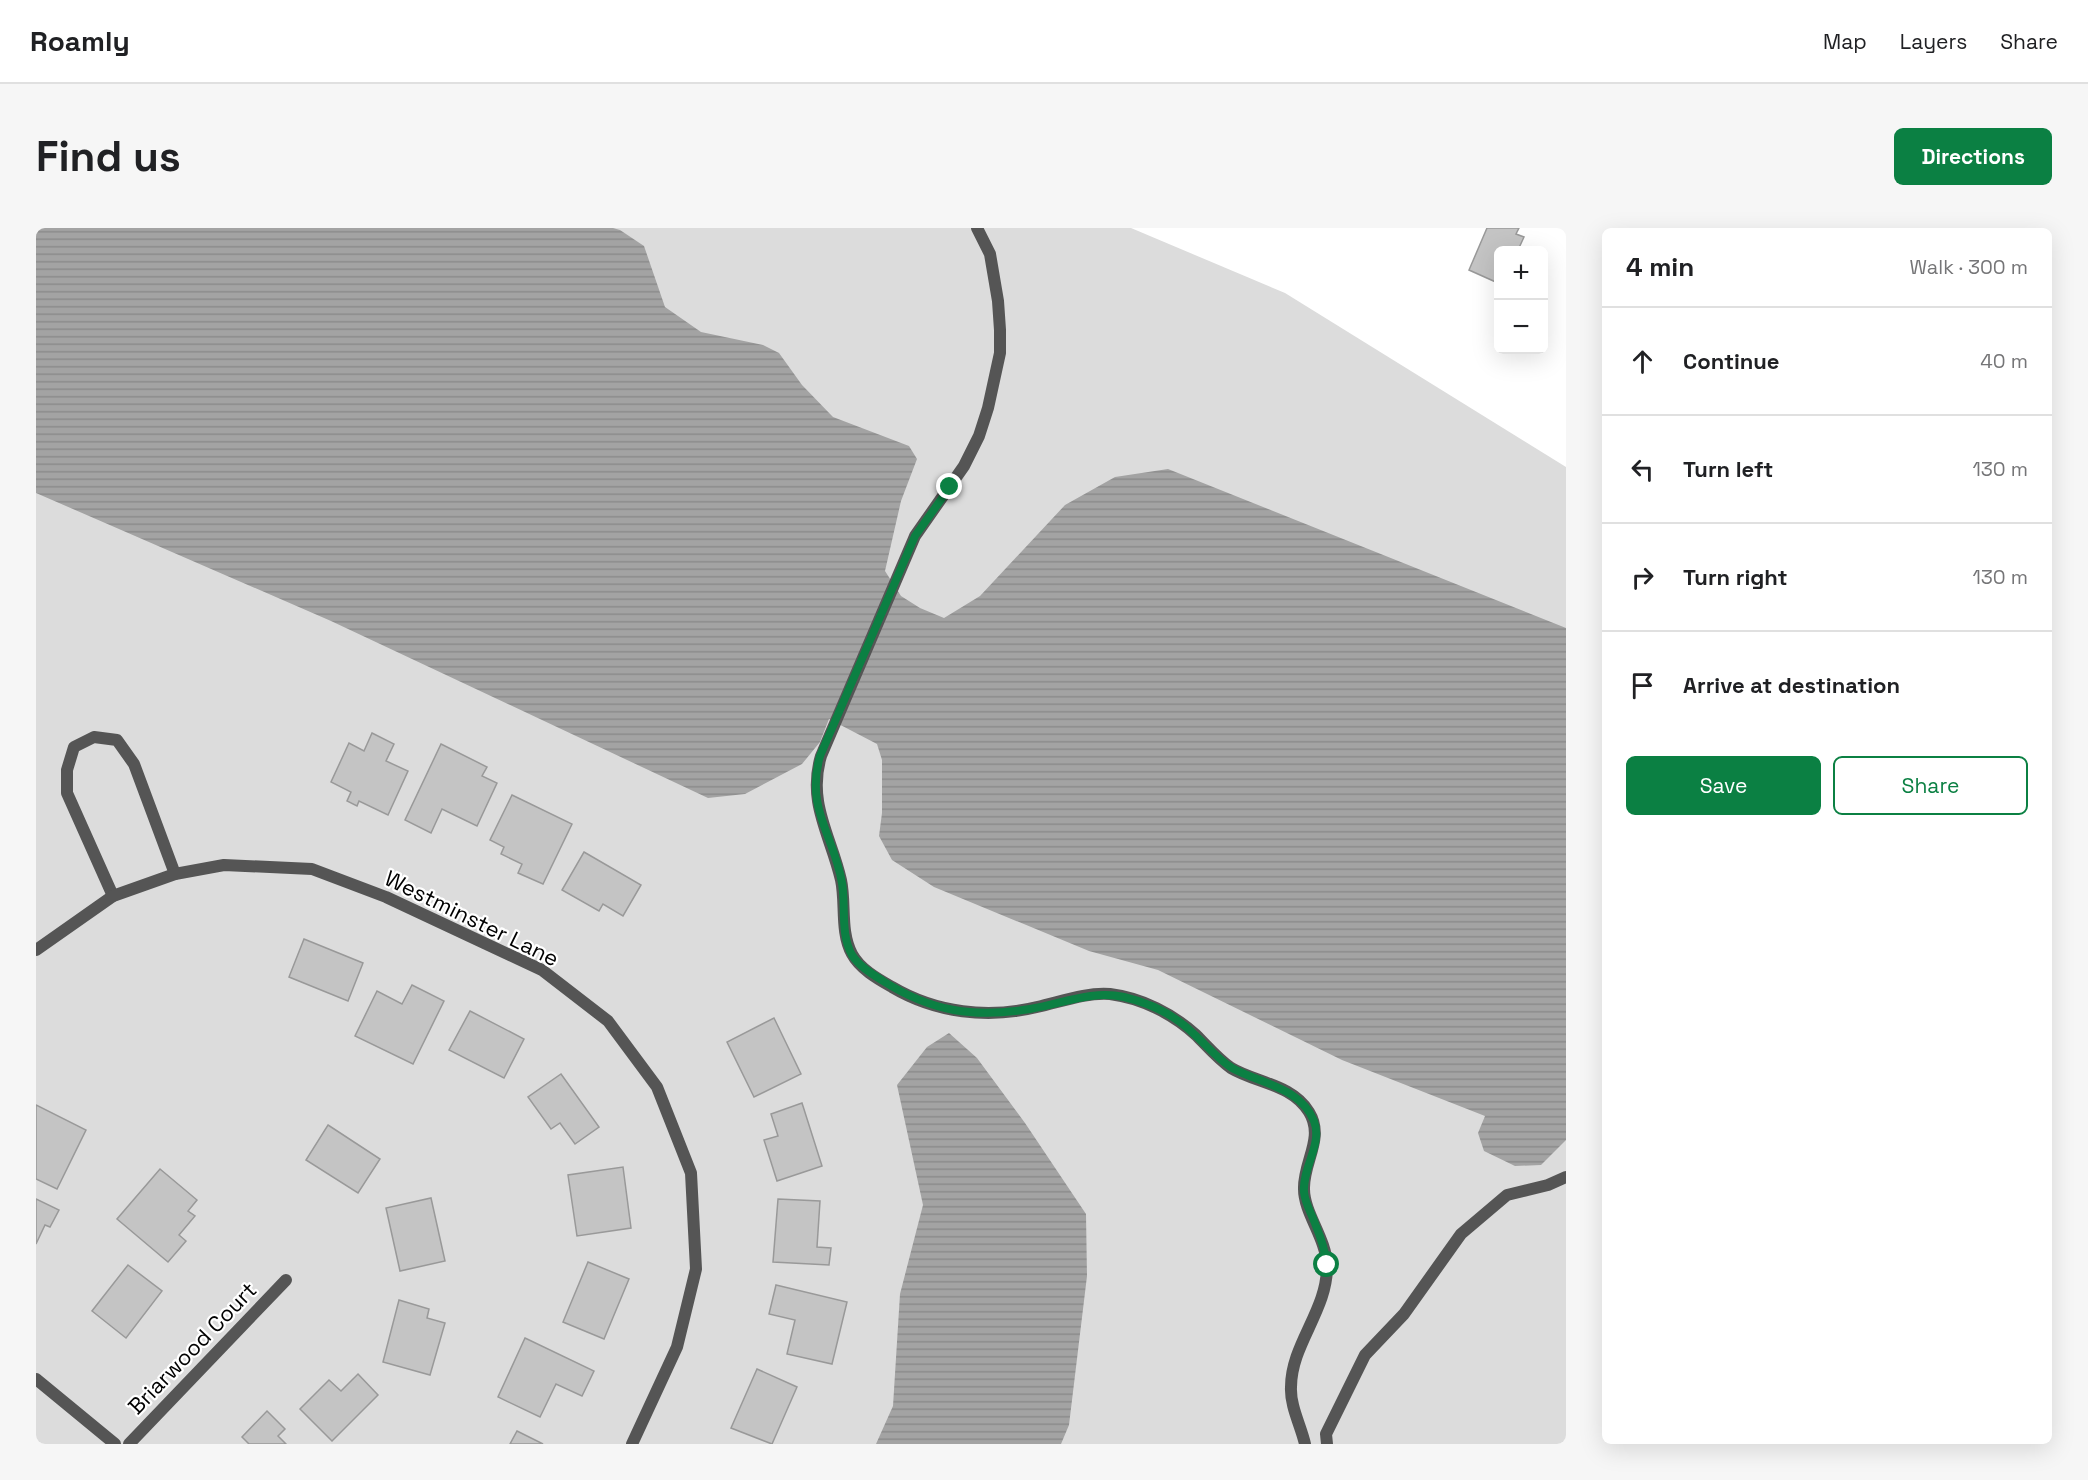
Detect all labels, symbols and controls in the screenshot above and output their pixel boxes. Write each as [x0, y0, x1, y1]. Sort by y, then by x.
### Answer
text: Roamly [30, 23, 130, 59]
text: Map [1823, 28, 1867, 55]
text: Layers [1900, 28, 1967, 55]
text: Share [2000, 28, 2058, 55]
button: Directions [1894, 128, 2052, 185]
text: Find us [36, 130, 181, 183]
map controls [1494, 246, 1548, 354]
button: + [1494, 246, 1548, 300]
text: 4 min [1626, 250, 1694, 284]
text: Walk · 300 m [1909, 254, 2028, 280]
button: − [1494, 300, 1548, 354]
icon: ahead [1626, 345, 1659, 378]
text: Continue [1683, 347, 1779, 375]
text: 40 m [1980, 348, 2028, 374]
icon: left [1626, 453, 1659, 486]
text: Turn left [1683, 455, 1773, 483]
text: 130 m [1972, 456, 2028, 482]
route end [936, 473, 962, 499]
icon: right [1626, 561, 1659, 594]
text: Turn right [1683, 563, 1788, 591]
text: 130 m [1972, 564, 2028, 590]
icon: arrive [1626, 669, 1659, 702]
text: Arrive at destination [1683, 671, 1900, 699]
button: Save [1626, 756, 1821, 815]
button: Share [1833, 756, 2028, 815]
street label: Westminster Lane [380, 864, 564, 972]
route start [1313, 1251, 1339, 1277]
street label: Briarwood Court [122, 1276, 262, 1420]

